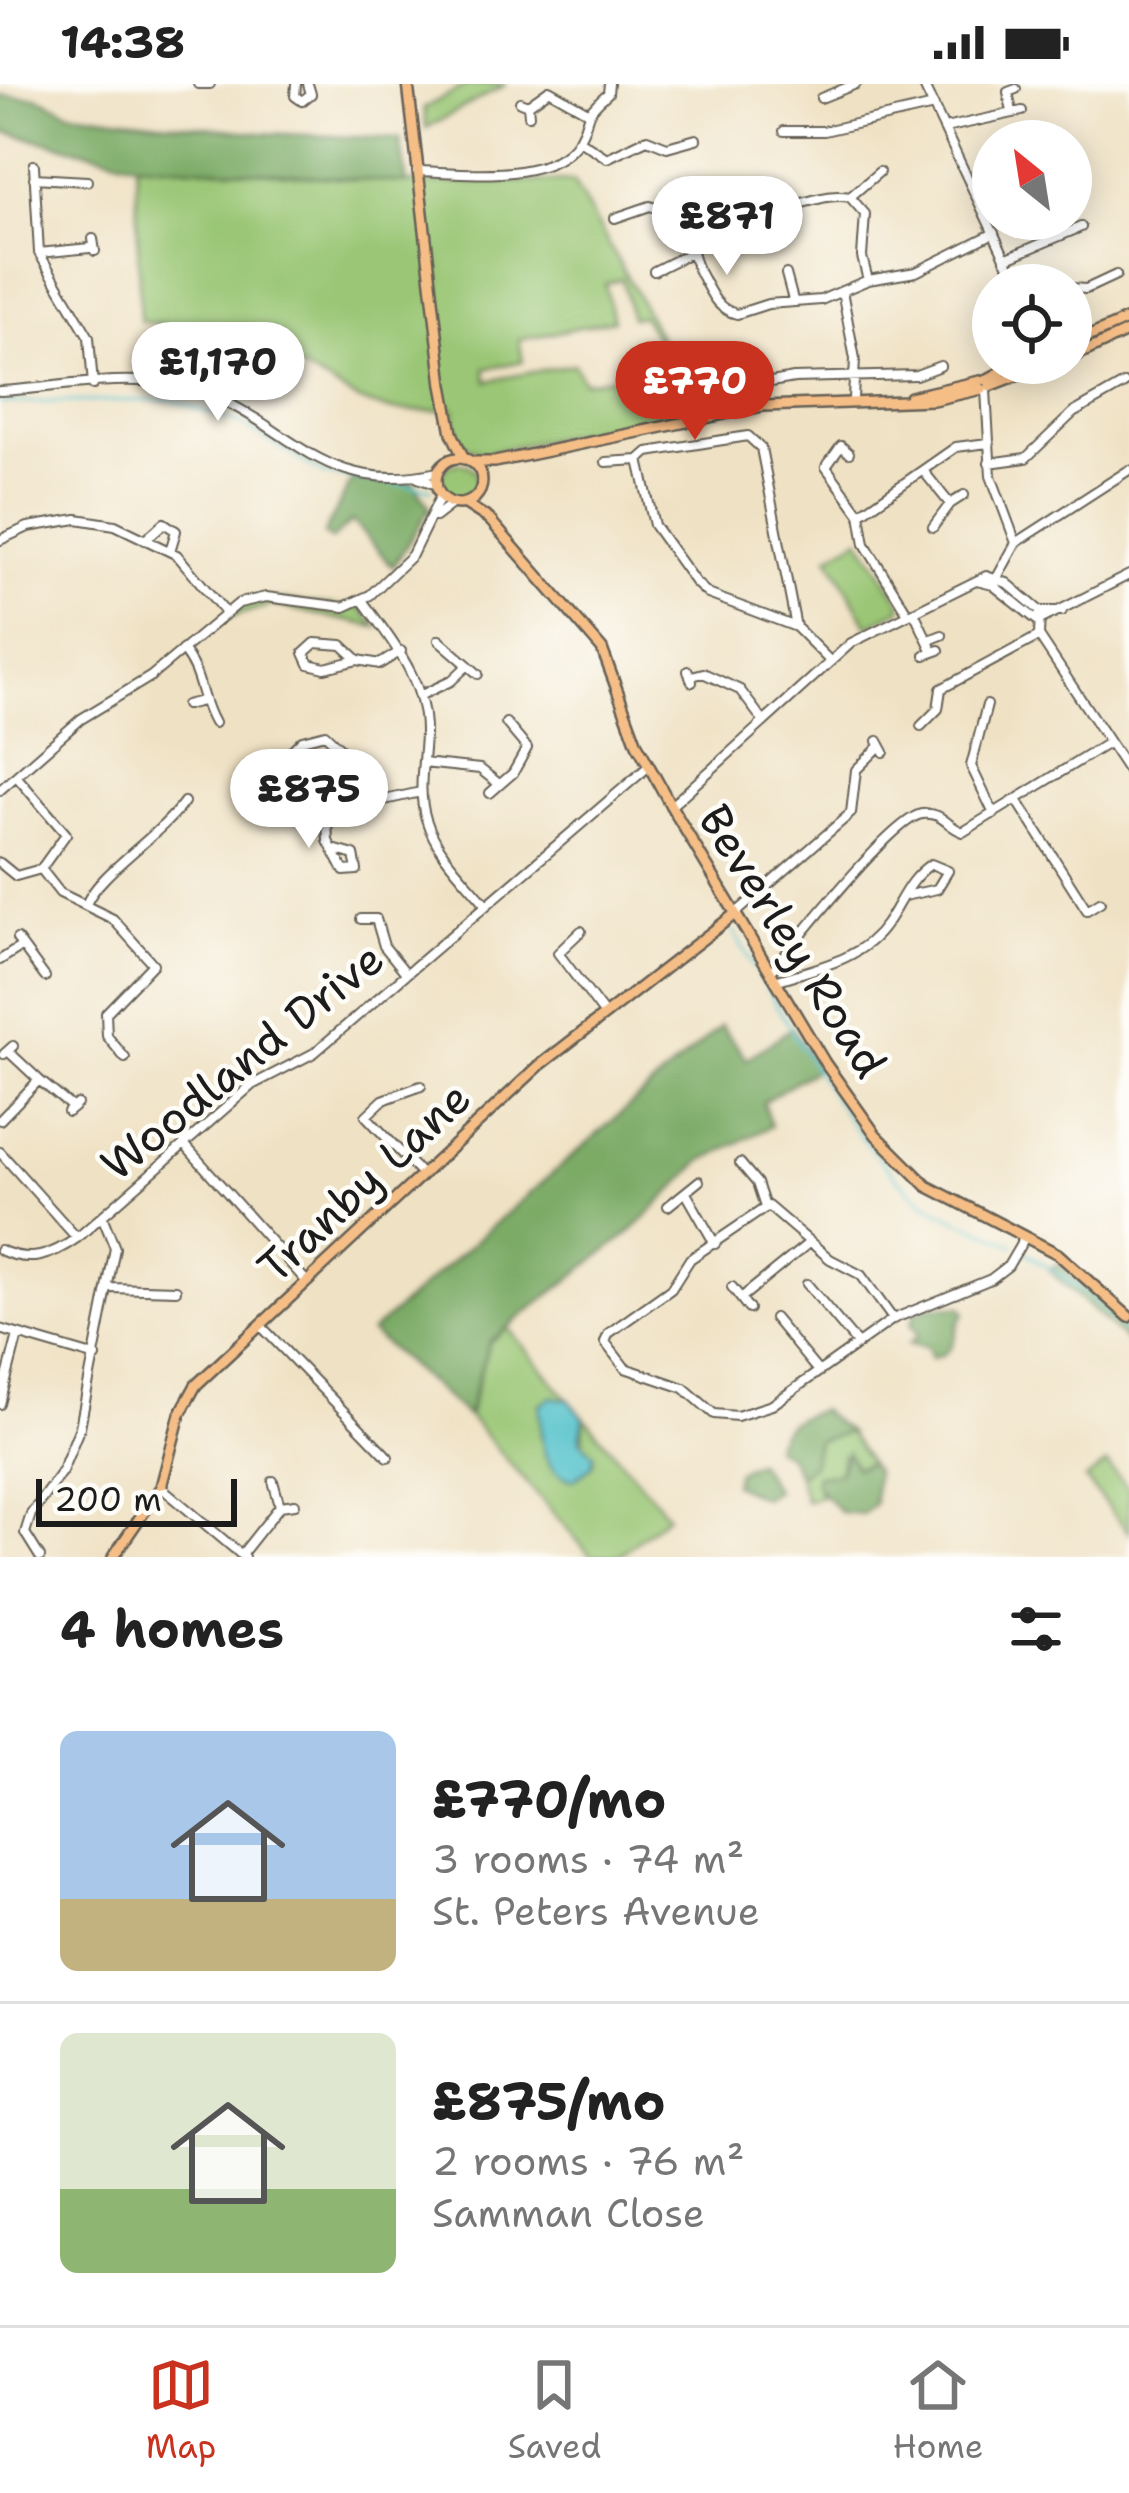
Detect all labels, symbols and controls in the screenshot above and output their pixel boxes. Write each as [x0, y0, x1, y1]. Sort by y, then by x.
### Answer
text: 14:38 [60, 12, 186, 72]
north arrow [972, 120, 1092, 240]
map controls [972, 120, 1092, 384]
pin: £871 [656, 176, 798, 278]
text: £871 [679, 189, 775, 241]
button: locate [972, 264, 1092, 384]
pin: £1,170 [120, 322, 316, 424]
text: £1,170 [159, 335, 277, 387]
pin: £770 [624, 341, 766, 443]
text: £770 [642, 354, 748, 406]
pin: £875 [238, 749, 380, 851]
text: £875 [257, 762, 361, 814]
street label: Beverley Road [685, 793, 901, 1089]
street label: Woodland Drive [88, 928, 396, 1194]
street label: Tranby Lane [245, 1068, 483, 1296]
scale bar [36, 1473, 237, 1526]
text: 200 m [54, 1477, 162, 1522]
text: 4 homes [60, 1595, 284, 1663]
icon: filters [1003, 1596, 1069, 1662]
text: £770/mo [432, 1765, 666, 1833]
icon: home [156, 1779, 300, 1923]
text: 3 rooms · 74 m² [432, 1833, 744, 1885]
text: St. Peters Avenue [432, 1885, 760, 1937]
text: £875/mo [432, 2067, 666, 2135]
icon: home [156, 2081, 300, 2225]
text: 2 rooms · 76 m² [432, 2135, 744, 2187]
text: Samman Close [432, 2187, 705, 2239]
tab: Map [146, 2352, 216, 2469]
tab: Saved [508, 2352, 601, 2469]
tab: Home [893, 2352, 983, 2469]

